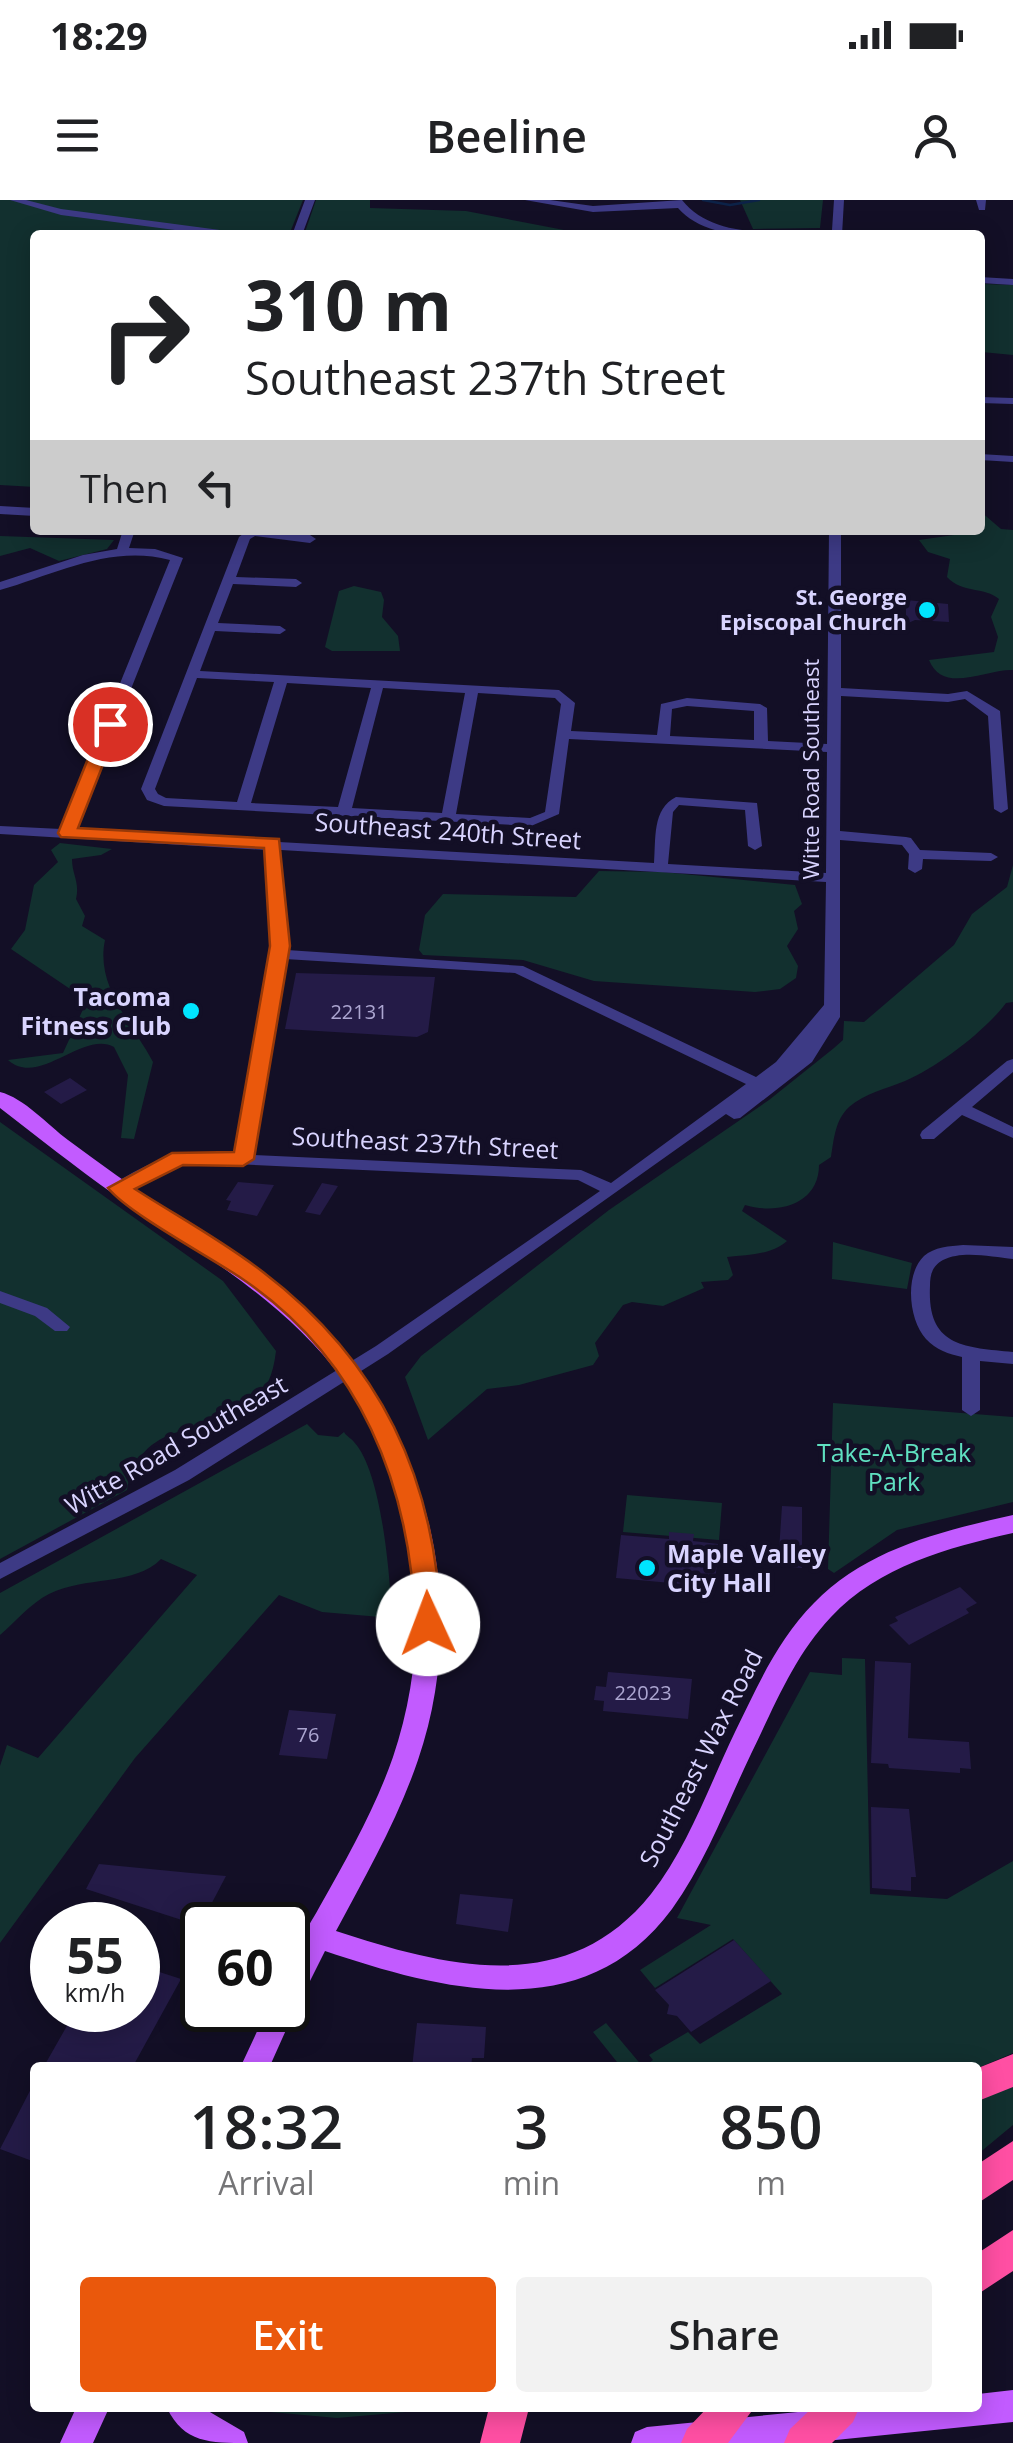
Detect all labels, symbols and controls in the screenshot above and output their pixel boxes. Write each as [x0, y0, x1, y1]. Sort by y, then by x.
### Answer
text: 18:29 [50, 9, 148, 61]
text: Beeline [426, 105, 587, 166]
icon: menu [50, 108, 105, 163]
icon: person [908, 108, 963, 163]
text: 310 m [245, 256, 452, 352]
icon: right [80, 270, 210, 400]
text: Southeast 237th Street [245, 347, 726, 408]
icon: left [189, 460, 244, 515]
text: Then [80, 462, 169, 514]
place label: St. George Episcopal Church [720, 581, 907, 636]
marker: St. George Episcopal Church [916, 599, 938, 621]
street label: Witte Road Southeast [795, 658, 825, 879]
pin [68, 682, 153, 767]
icon: arrive [83, 697, 138, 752]
street label: Southeast 240th Street [314, 804, 583, 856]
place label: Tacoma Fitness Club [20, 979, 171, 1042]
house number: 22131 [330, 998, 388, 1025]
marker: Tacoma Fitness Club [180, 1000, 202, 1022]
street label: Southeast 237th Street [291, 1118, 559, 1166]
street label: Witte Road Southeast [58, 1367, 293, 1522]
park label: Take-A-Break Park [817, 1435, 971, 1498]
place label: Maple Valley City Hall [667, 1536, 827, 1599]
marker: Maple Valley City Hall [636, 1557, 658, 1579]
position arrow [376, 1572, 480, 1676]
street label: Southeast Wax Road [631, 1643, 770, 1872]
house number: 22023 [614, 1679, 672, 1706]
house number: 76 [297, 1721, 319, 1748]
speed limit sign: 60 [180, 1902, 310, 2032]
text: 55 [66, 1921, 124, 1989]
text: km/h [65, 1975, 125, 2009]
text: 18:32 [190, 2085, 343, 2167]
text: 3 [514, 2085, 549, 2167]
text: 850 [720, 2085, 822, 2167]
text: Arrival [218, 2161, 315, 2204]
text: min [503, 2161, 560, 2204]
text: m [756, 2161, 786, 2204]
button: Exit [80, 2277, 496, 2392]
button: Share [516, 2277, 932, 2392]

